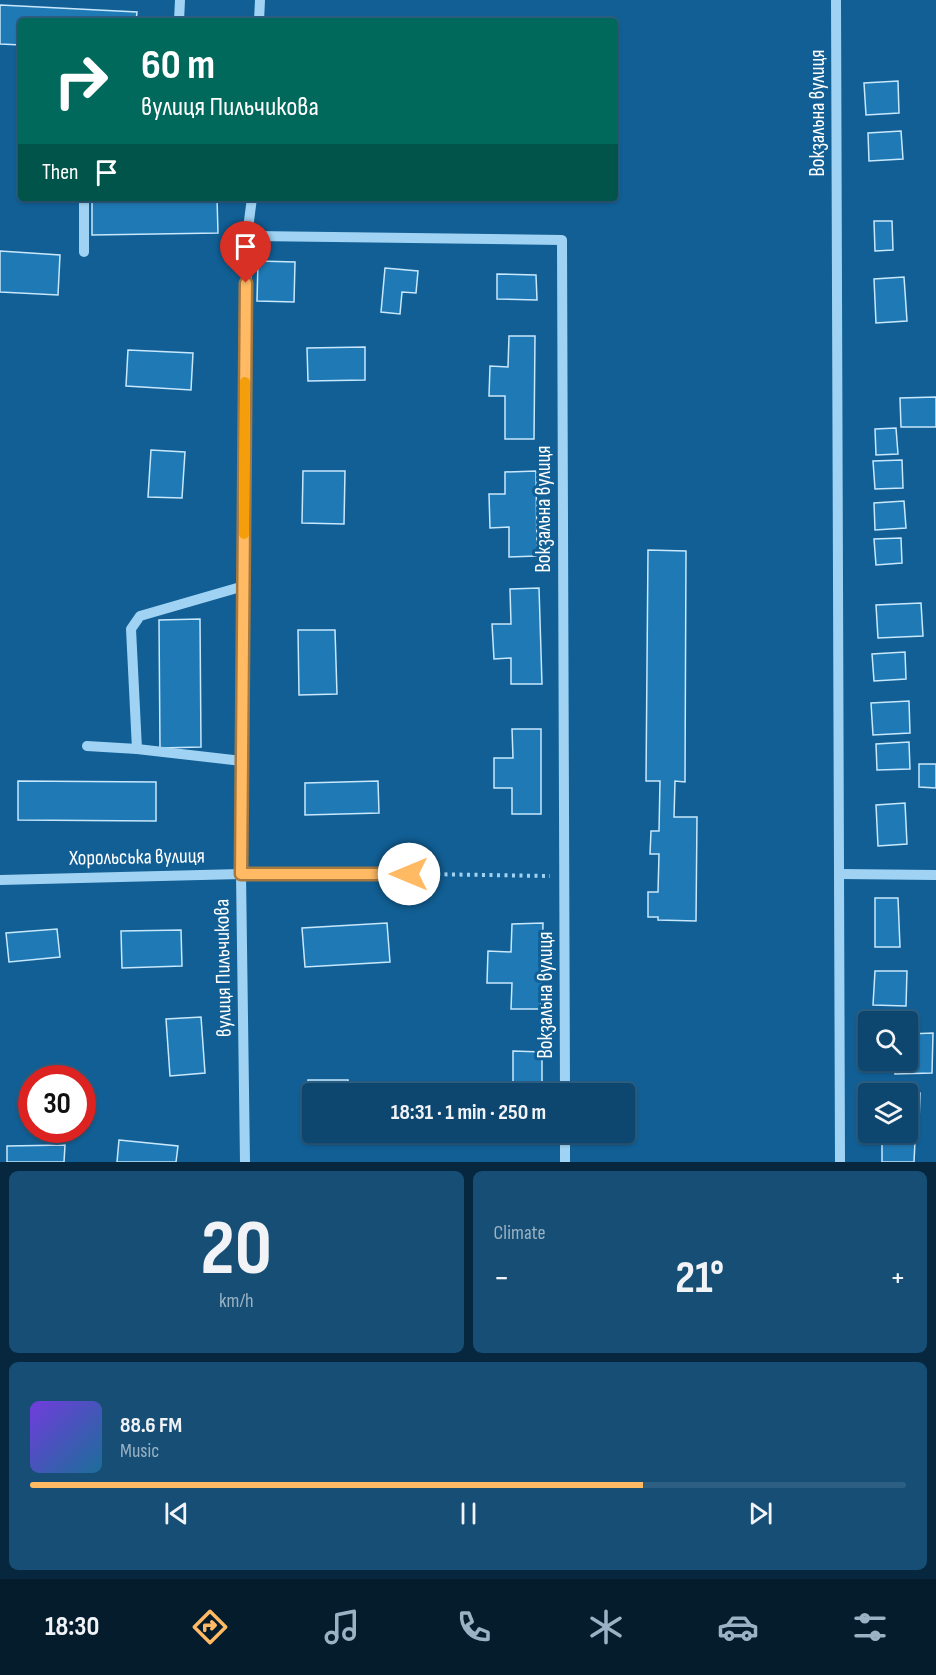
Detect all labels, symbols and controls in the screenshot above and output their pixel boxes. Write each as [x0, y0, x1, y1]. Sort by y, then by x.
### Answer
text: 60 m [141, 40, 215, 91]
icon: right [42, 42, 120, 120]
street label: Вокзальна вулиця [805, 49, 830, 177]
text: вулиця Пильчикова [141, 91, 319, 123]
icon: arrive [90, 156, 123, 189]
text: Then [42, 159, 78, 186]
pin [220, 221, 271, 283]
icon: arrive [229, 230, 262, 263]
street label: Вокзальна вулиця [531, 445, 556, 573]
position arrow [377, 842, 441, 906]
street label: Хорольська вулиця [68, 843, 205, 871]
street label: вулиця Пильчикова [209, 899, 237, 1037]
street label: Вокзальна вулиця [533, 931, 558, 1059]
map controls [858, 1011, 918, 1143]
button: search [858, 1011, 918, 1071]
speed limit sign: 30 [18, 1065, 96, 1143]
button: layers [858, 1083, 918, 1143]
text: 18:31 · 1 min · 250 m [391, 1099, 546, 1126]
text: 20 [201, 1203, 272, 1296]
text: Climate [494, 1221, 546, 1245]
text: 21° [675, 1251, 724, 1306]
text: − [494, 1258, 510, 1298]
text: + [890, 1258, 906, 1298]
text: km/h [219, 1289, 254, 1313]
text: 88.6 FM [120, 1412, 182, 1439]
text: Music [120, 1439, 159, 1463]
icon: previous [160, 1497, 193, 1530]
icon: pause [452, 1497, 485, 1530]
icon: next [744, 1497, 777, 1530]
icon: directions [189, 1606, 231, 1648]
icon: music [321, 1606, 363, 1648]
icon: phone [453, 1606, 495, 1648]
icon: climate [585, 1606, 627, 1648]
icon: car [717, 1606, 759, 1648]
icon: filters [849, 1606, 891, 1648]
text: 18:30 [45, 1611, 99, 1643]

